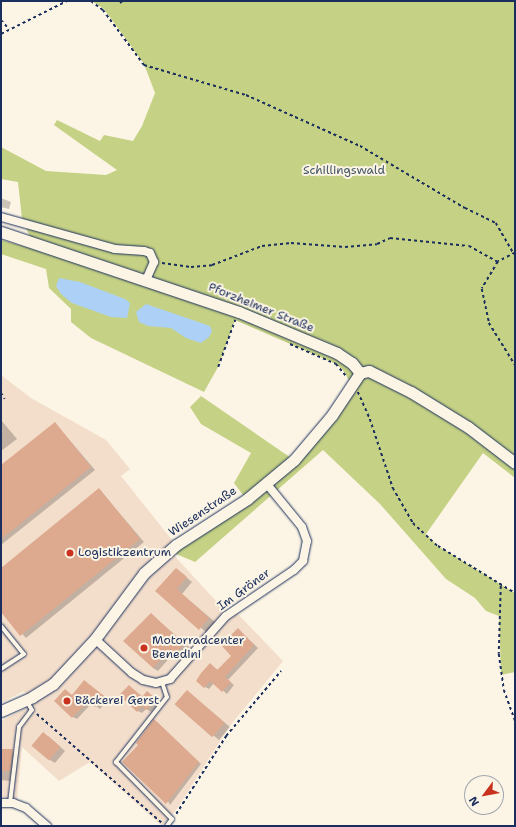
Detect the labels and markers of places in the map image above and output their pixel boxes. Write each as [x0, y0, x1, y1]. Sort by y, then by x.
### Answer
place label: Logistikzentrum [78, 546, 171, 560]
marker: Logistikzentrum [65, 548, 75, 558]
place label: Motorradcenter Benedini [152, 634, 245, 662]
marker: Motorradcenter Benedini [139, 643, 149, 653]
place label: Bäckerei Gerst [75, 694, 159, 708]
marker: Bäckerei Gerst [62, 696, 72, 706]

